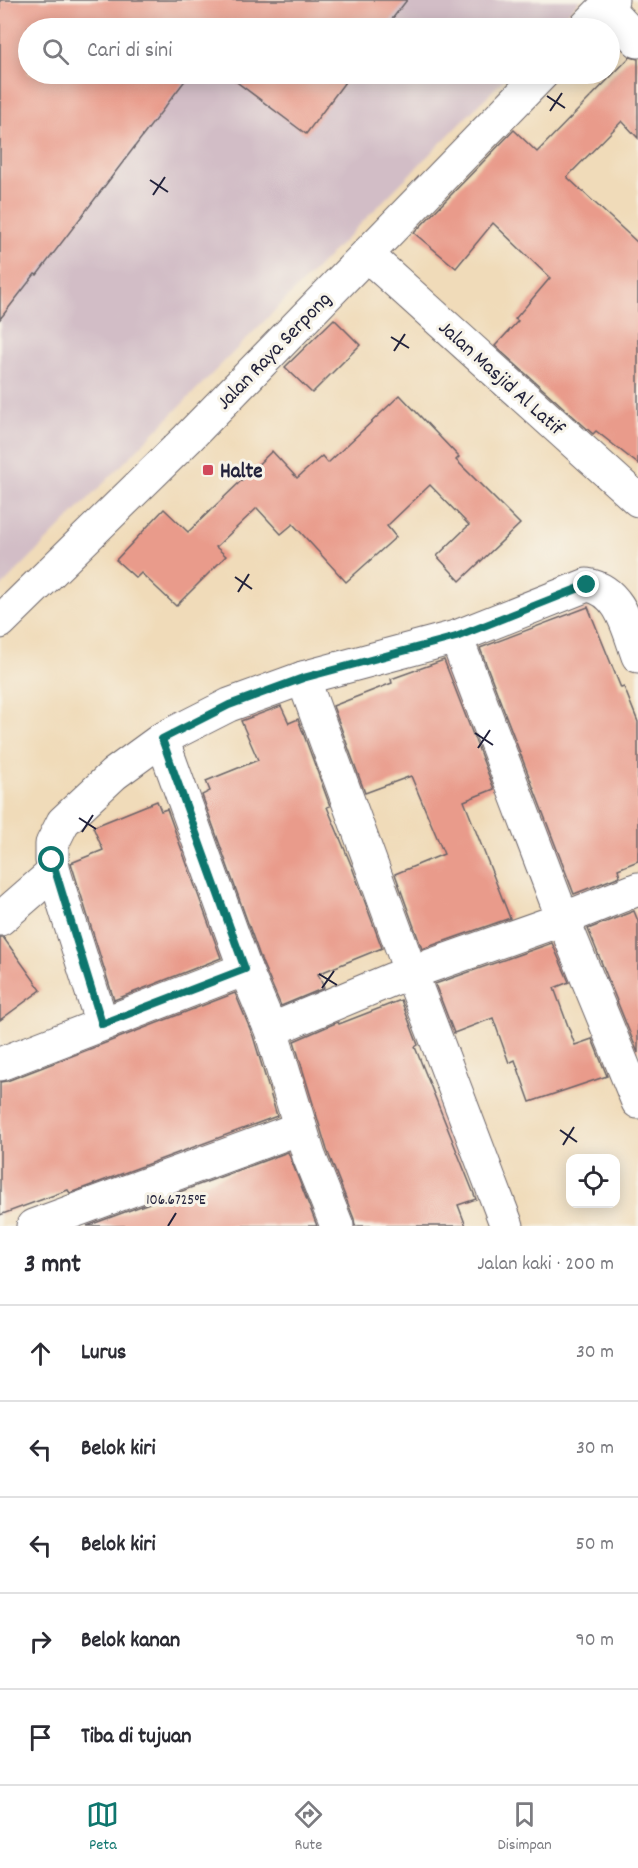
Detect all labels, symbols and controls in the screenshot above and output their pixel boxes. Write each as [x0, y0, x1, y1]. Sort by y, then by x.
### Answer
search box [18, 18, 620, 84]
icon: search [39, 35, 72, 68]
text: Cari di sini [87, 36, 172, 67]
street label: Jalan Raya Serpong [211, 286, 340, 418]
street label: Jalan Masjid Al Latif [430, 314, 570, 444]
place label: Halte [220, 458, 263, 488]
marker: Halte [201, 463, 215, 477]
route end [573, 571, 599, 597]
route start [38, 846, 64, 872]
map controls [566, 1154, 620, 1208]
button: locate [566, 1154, 620, 1208]
text: 106.6725°E [146, 1190, 206, 1212]
text: 3 mnt [24, 1247, 81, 1284]
text: Jalan kaki · 200 m [477, 1251, 614, 1279]
icon: ahead [24, 1337, 57, 1370]
text: Lurus [81, 1338, 126, 1369]
text: 30 m [576, 1339, 614, 1367]
icon: left [24, 1433, 57, 1466]
text: Belok kiri [81, 1434, 155, 1465]
text: 30 m [576, 1435, 614, 1463]
icon: left [24, 1529, 57, 1562]
text: Belok kiri [81, 1530, 155, 1561]
text: 50 m [576, 1531, 614, 1559]
icon: right [24, 1625, 57, 1658]
text: Belok kanan [81, 1626, 180, 1657]
text: 90 m [576, 1627, 614, 1655]
icon: arrive [24, 1721, 57, 1754]
text: Tiba di tujuan [81, 1722, 191, 1753]
tab: Peta [86, 1798, 119, 1857]
tab: Rute [292, 1798, 325, 1857]
tab: Disimpan [498, 1798, 552, 1857]

